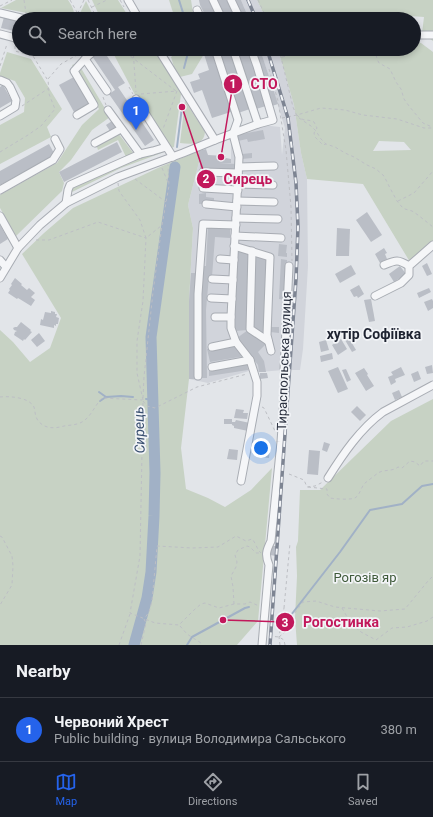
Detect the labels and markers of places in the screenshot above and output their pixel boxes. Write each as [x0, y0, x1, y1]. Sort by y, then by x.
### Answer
callout: СТО [223, 71, 286, 97]
pin: 1 [123, 97, 149, 130]
callout: Сирець [196, 166, 281, 192]
callout: Рогостинка [275, 609, 387, 635]

